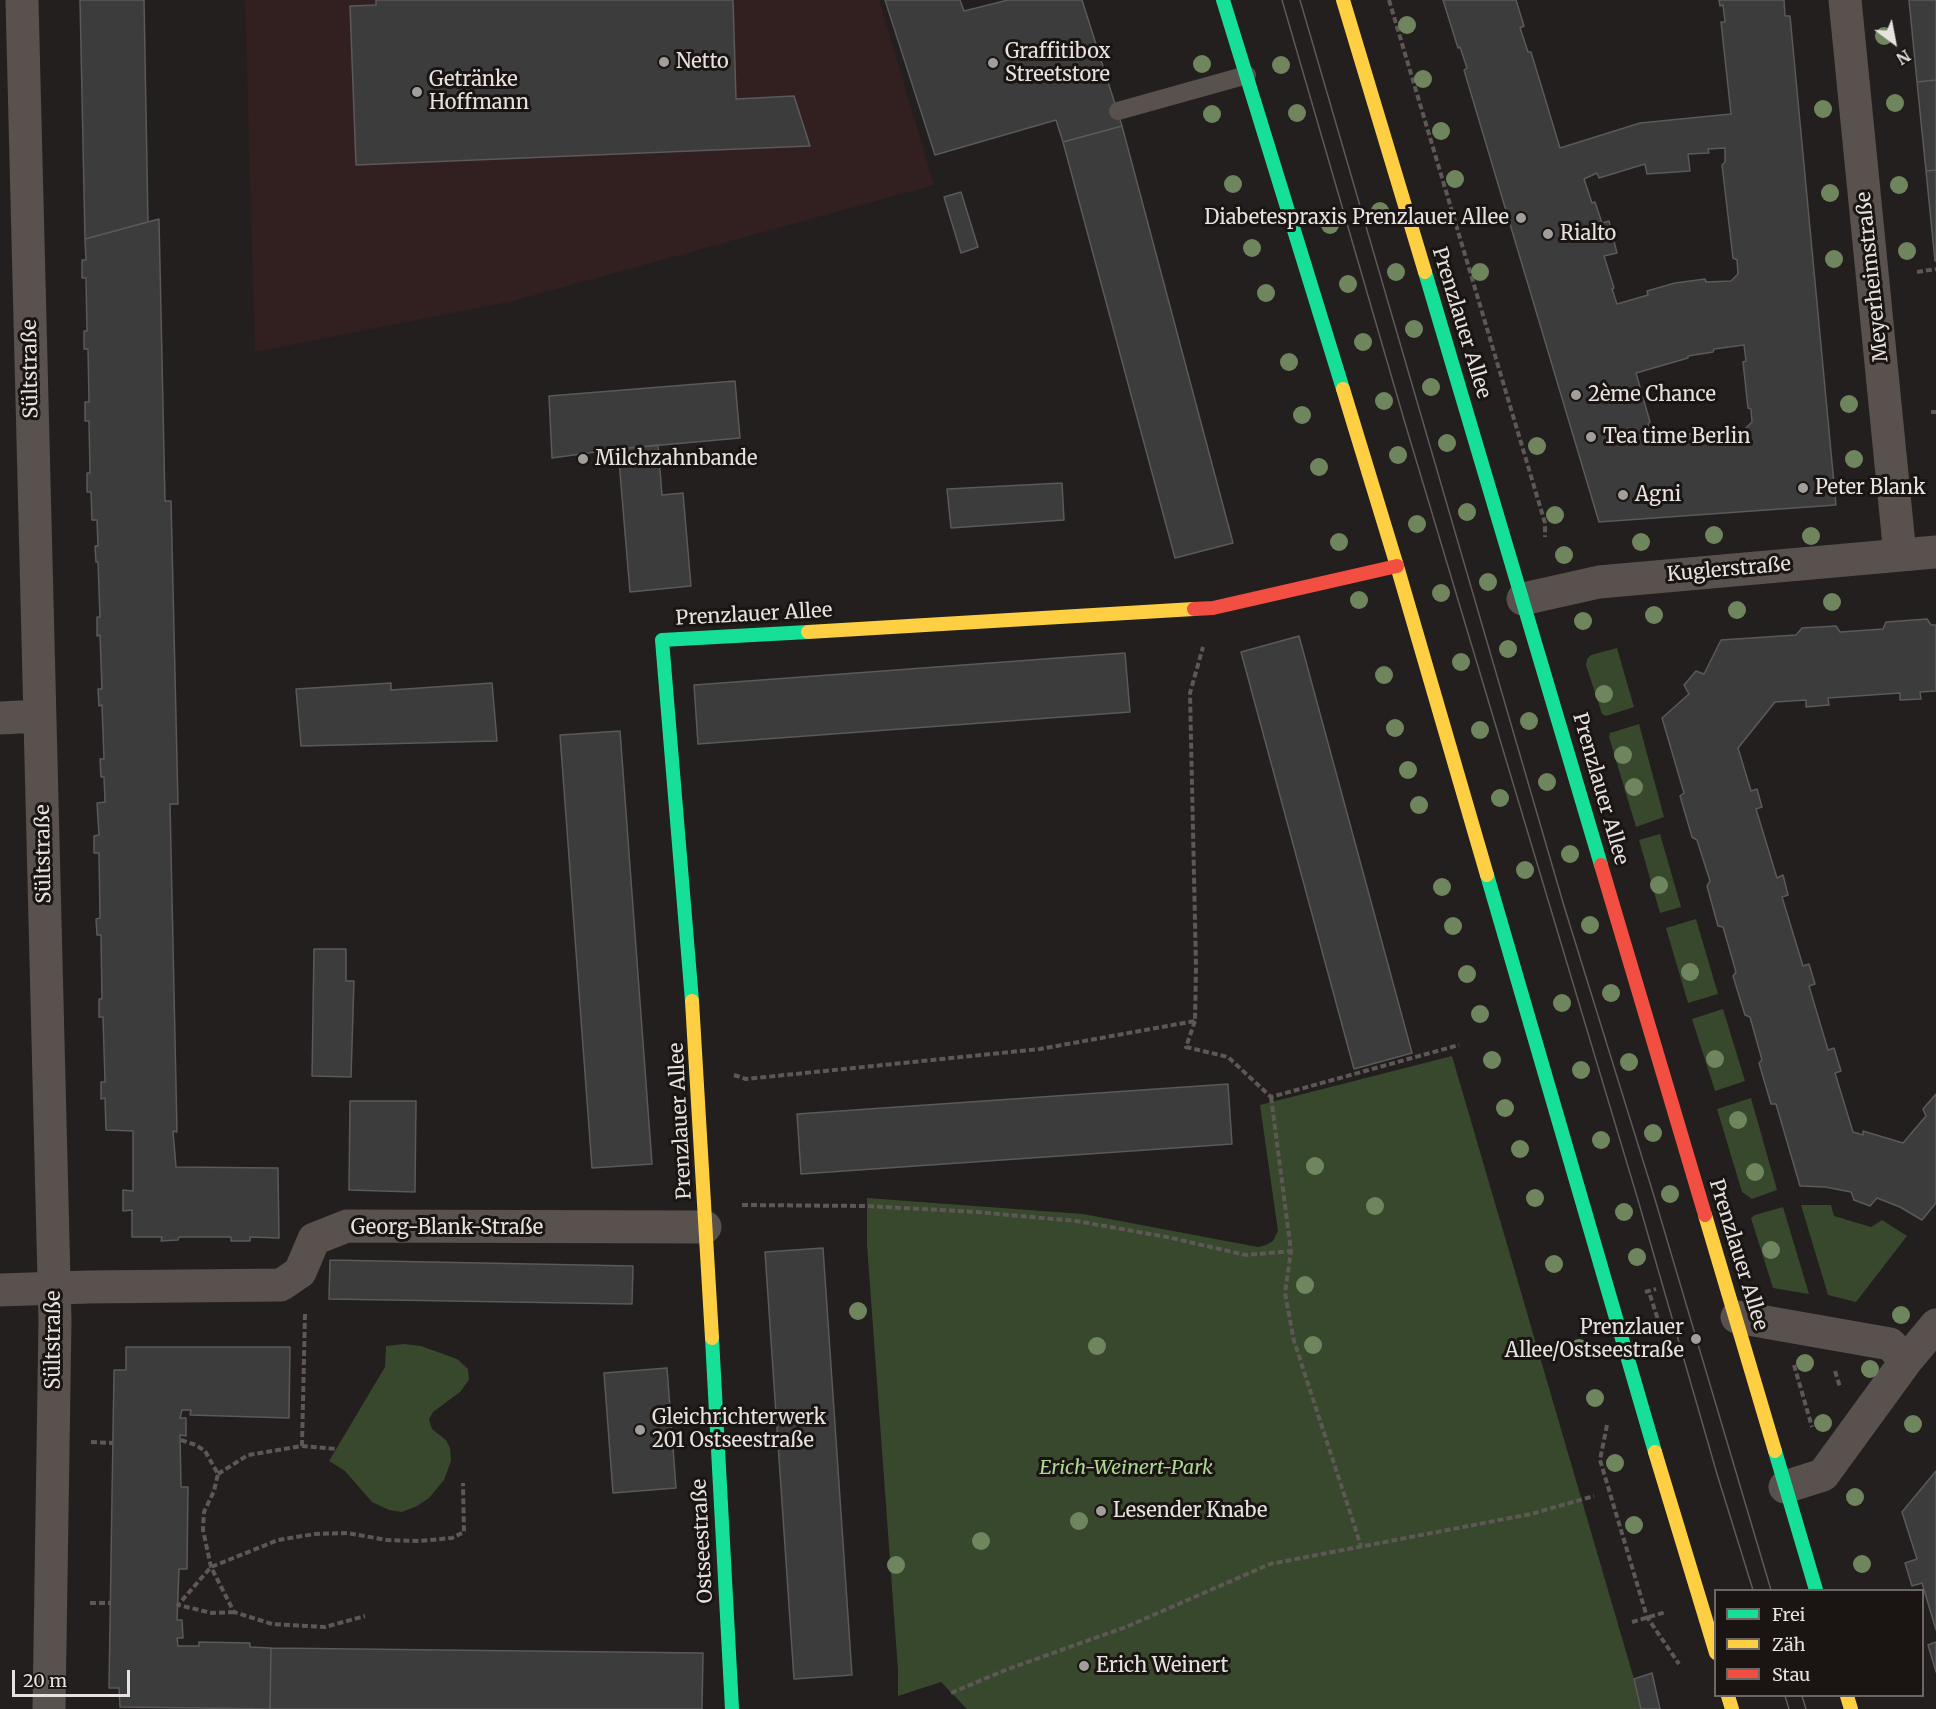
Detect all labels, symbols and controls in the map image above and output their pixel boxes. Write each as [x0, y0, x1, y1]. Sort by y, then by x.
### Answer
north arrow [1864, 12, 1924, 72]
place label: Graffitibox Streetstore [1005, 40, 1110, 87]
text: N [1893, 45, 1914, 69]
place label: Netto [676, 50, 729, 74]
marker: Netto [657, 55, 671, 69]
marker: Graffitibox Streetstore [986, 56, 1000, 70]
place label: Getränke Hoffmann [429, 68, 529, 115]
marker: Getränke Hoffmann [410, 85, 424, 99]
street label: Meyerheimstraße [1852, 191, 1894, 363]
place label: Diabetespraxis Prenzlauer Allee [1204, 206, 1509, 230]
marker: Diabetespraxis Prenzlauer Allee [1514, 211, 1528, 225]
place label: Rialto [1560, 222, 1616, 246]
marker: Rialto [1541, 227, 1555, 241]
street label: Prenzlauer Allee [1427, 244, 1495, 402]
street label: Sültstraße [18, 319, 44, 419]
place label: 2ème Chance [1588, 383, 1716, 407]
marker: 2ème Chance [1569, 388, 1583, 402]
place label: Tea time Berlin [1603, 425, 1750, 449]
marker: Tea time Berlin [1584, 430, 1598, 444]
place label: Milchzahnbande [595, 447, 757, 471]
marker: Milchzahnbande [576, 452, 590, 466]
place label: Peter Blank [1815, 476, 1926, 500]
marker: Peter Blank [1796, 481, 1810, 495]
place label: Agni [1635, 483, 1681, 507]
marker: Agni [1616, 488, 1630, 502]
street label: Kuglerstraße [1666, 553, 1792, 587]
street label: Prenzlauer Allee [675, 599, 833, 631]
street label: Prenzlauer Allee [1567, 710, 1633, 868]
street label: Sültstraße [31, 804, 57, 904]
street label: Prenzlauer Allee [665, 1042, 697, 1200]
street label: Prenzlauer Allee [1704, 1176, 1772, 1334]
street label: Georg-Blank-Straße [351, 1216, 543, 1240]
street label: Sültstraße [42, 1291, 66, 1389]
place label: Prenzlauer Allee/Ostseestraße [1505, 1316, 1684, 1363]
marker: Prenzlauer Allee/Ostseestraße [1689, 1332, 1703, 1346]
place label: Gleichrichterwerk 201 Ostseestraße [652, 1406, 826, 1453]
marker: Gleichrichterwerk 201 Ostseestraße [633, 1423, 647, 1437]
park label: Erich-Weinert-Park [1039, 1456, 1213, 1480]
street label: Ostseestraße [688, 1478, 718, 1604]
place label: Lesender Knabe [1113, 1499, 1267, 1523]
marker: Lesender Knabe [1094, 1504, 1108, 1518]
legend [1714, 1589, 1924, 1697]
text: Frei [1772, 1603, 1805, 1626]
text: Zäh [1772, 1633, 1805, 1656]
place label: Erich Weinert [1096, 1654, 1228, 1678]
scale bar [15, 1658, 134, 1696]
marker: Erich Weinert [1077, 1659, 1091, 1673]
text: Stau [1772, 1663, 1810, 1686]
text: 20 m [23, 1669, 67, 1692]

